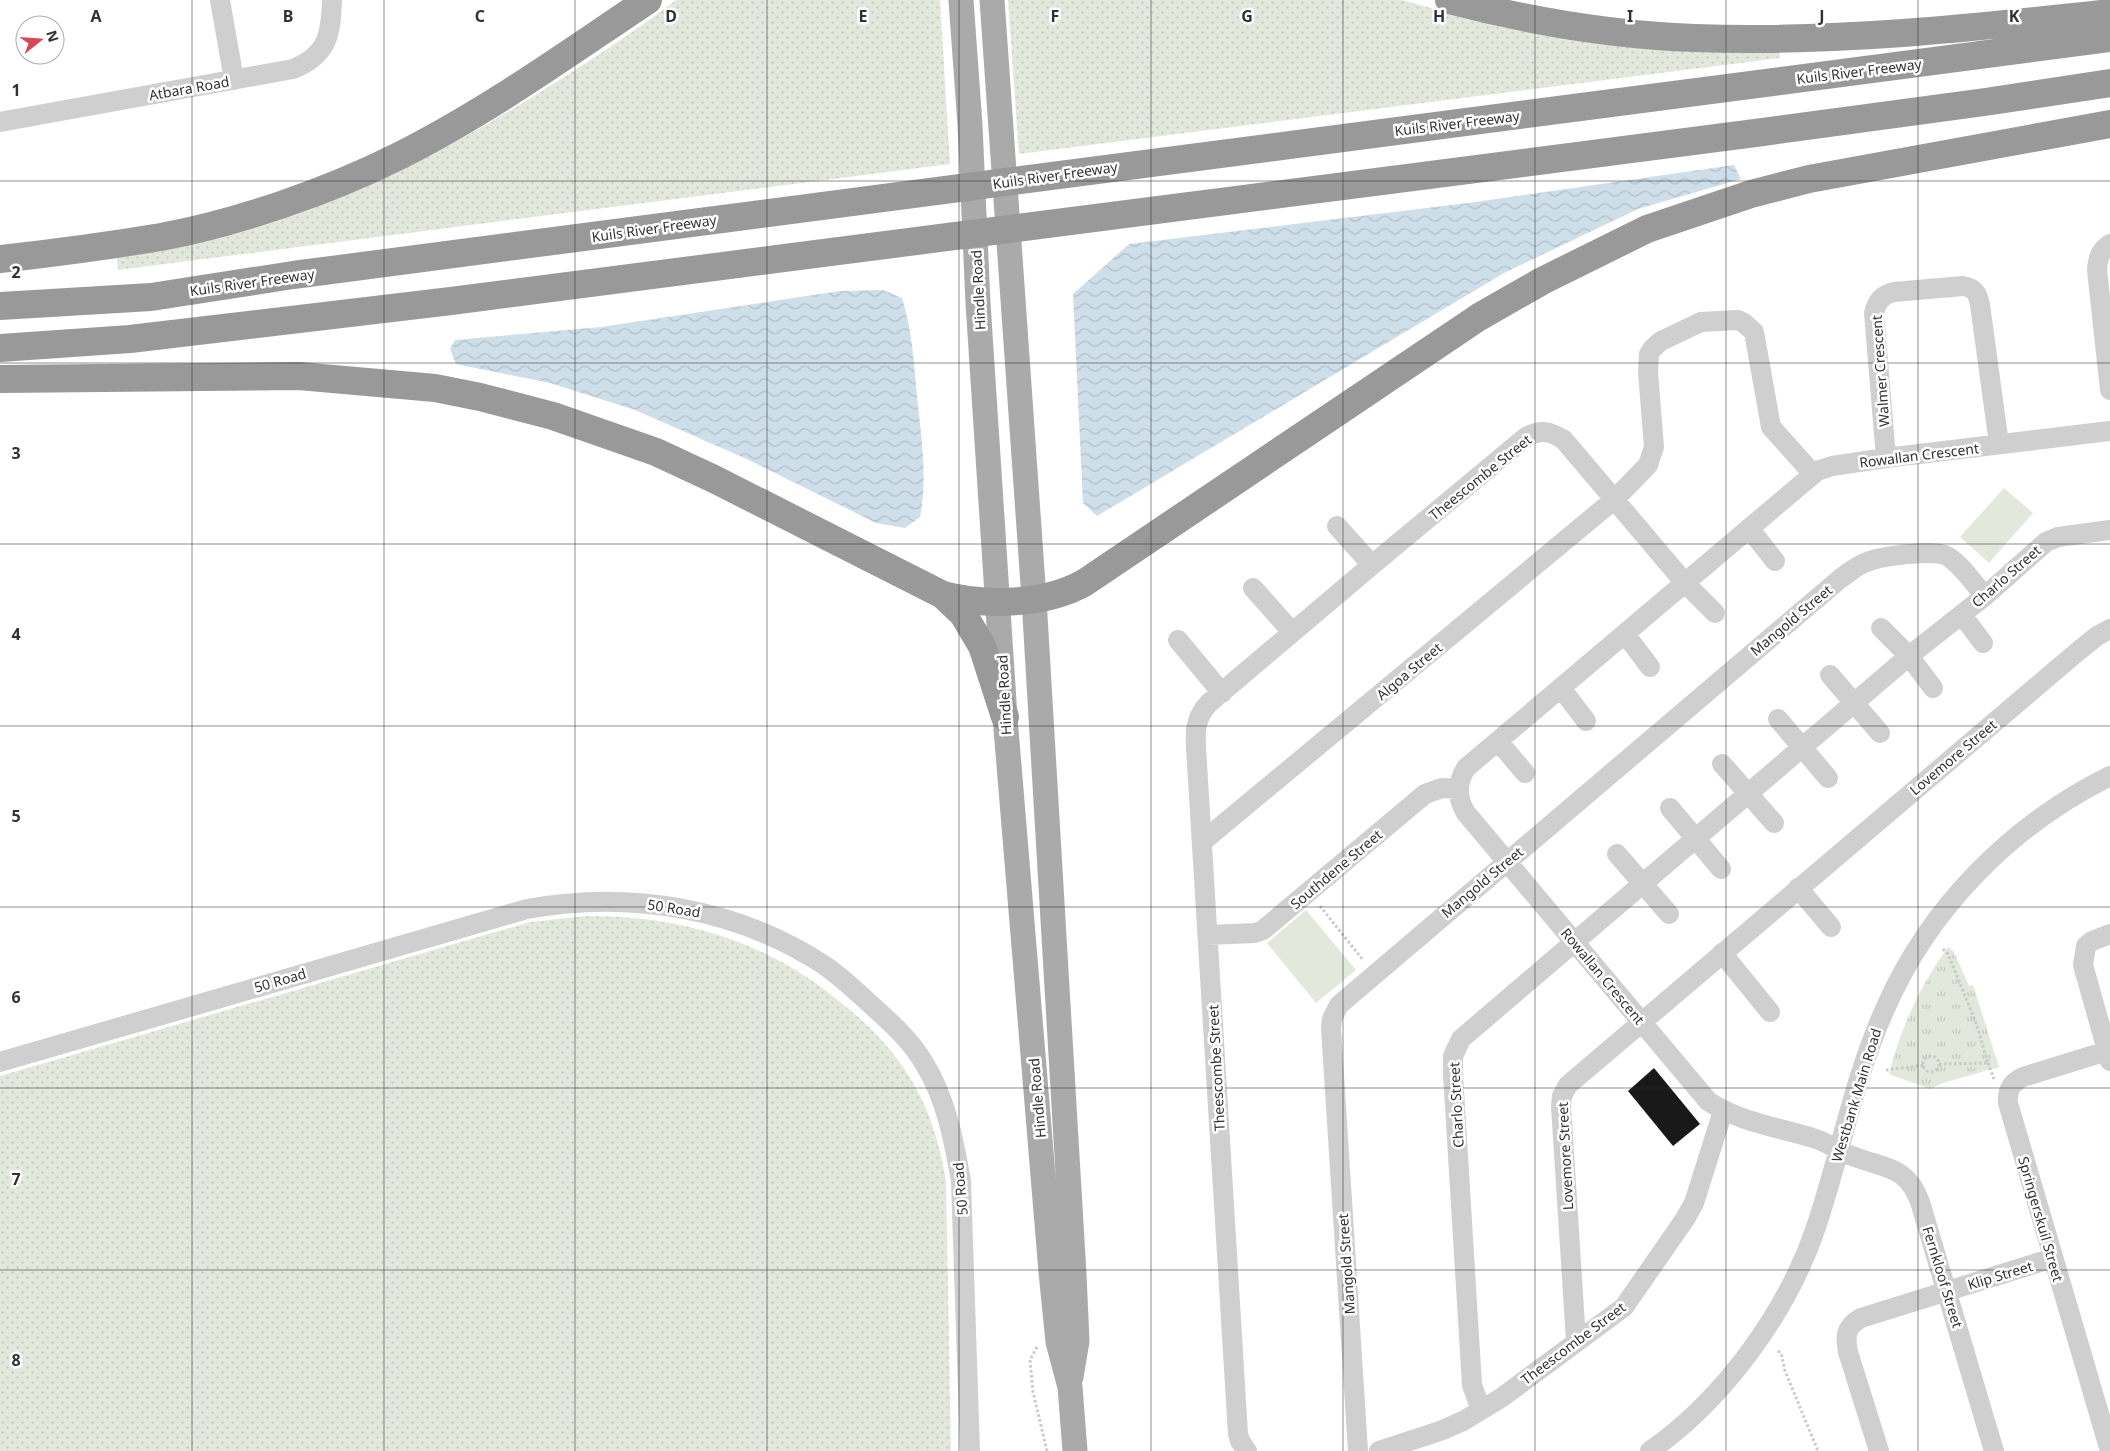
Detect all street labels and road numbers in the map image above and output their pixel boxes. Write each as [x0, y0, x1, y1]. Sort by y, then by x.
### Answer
street label: Kuils River Freeway [1795, 54, 1923, 88]
street label: Atbara Road [147, 72, 231, 104]
street label: Kuils River Freeway [1393, 106, 1521, 140]
street label: Kuils River Freeway [991, 157, 1120, 193]
street label: Kuils River Freeway [590, 210, 719, 246]
street label: Hindle Road [966, 250, 990, 330]
street label: Kuils River Freeway [188, 264, 317, 300]
street label: Walmer Crescent [1867, 315, 1893, 427]
street label: Theescombe Street [1425, 430, 1535, 524]
street label: Rowallan Crescent [1858, 438, 1980, 472]
street label: Charlo Street [1967, 541, 2045, 611]
street label: Mangold Street [1746, 580, 1836, 660]
street label: Algoa Street [1372, 638, 1446, 704]
street label: Hindle Road [992, 655, 1016, 735]
street label: Lovemore Street [1905, 715, 2001, 799]
street label: Southdene Street [1286, 825, 1386, 913]
street label: Mangold Street [1437, 842, 1527, 922]
street label: 50 Road [646, 894, 702, 922]
street label: Rowallan Crescent [1557, 924, 1649, 1028]
street label: 50 Road [252, 964, 308, 996]
street label: Theescombe Street [1203, 1004, 1229, 1132]
street label: Westbank Main Road [1827, 1026, 1885, 1164]
street label: Hindle Road [1024, 1057, 1050, 1139]
street label: Charlo Street [1444, 1062, 1468, 1148]
street label: Lovemore Street [1553, 1101, 1577, 1211]
street label: Springerskuil Street [2014, 1154, 2068, 1284]
street label: 50 Road [948, 1162, 972, 1216]
street label: Mangold Street [1333, 1213, 1359, 1315]
street label: Fernkloof Street [1919, 1224, 1967, 1330]
street label: Klip Street [1965, 1256, 2035, 1294]
street label: Theescombe Street [1517, 1297, 1629, 1389]

